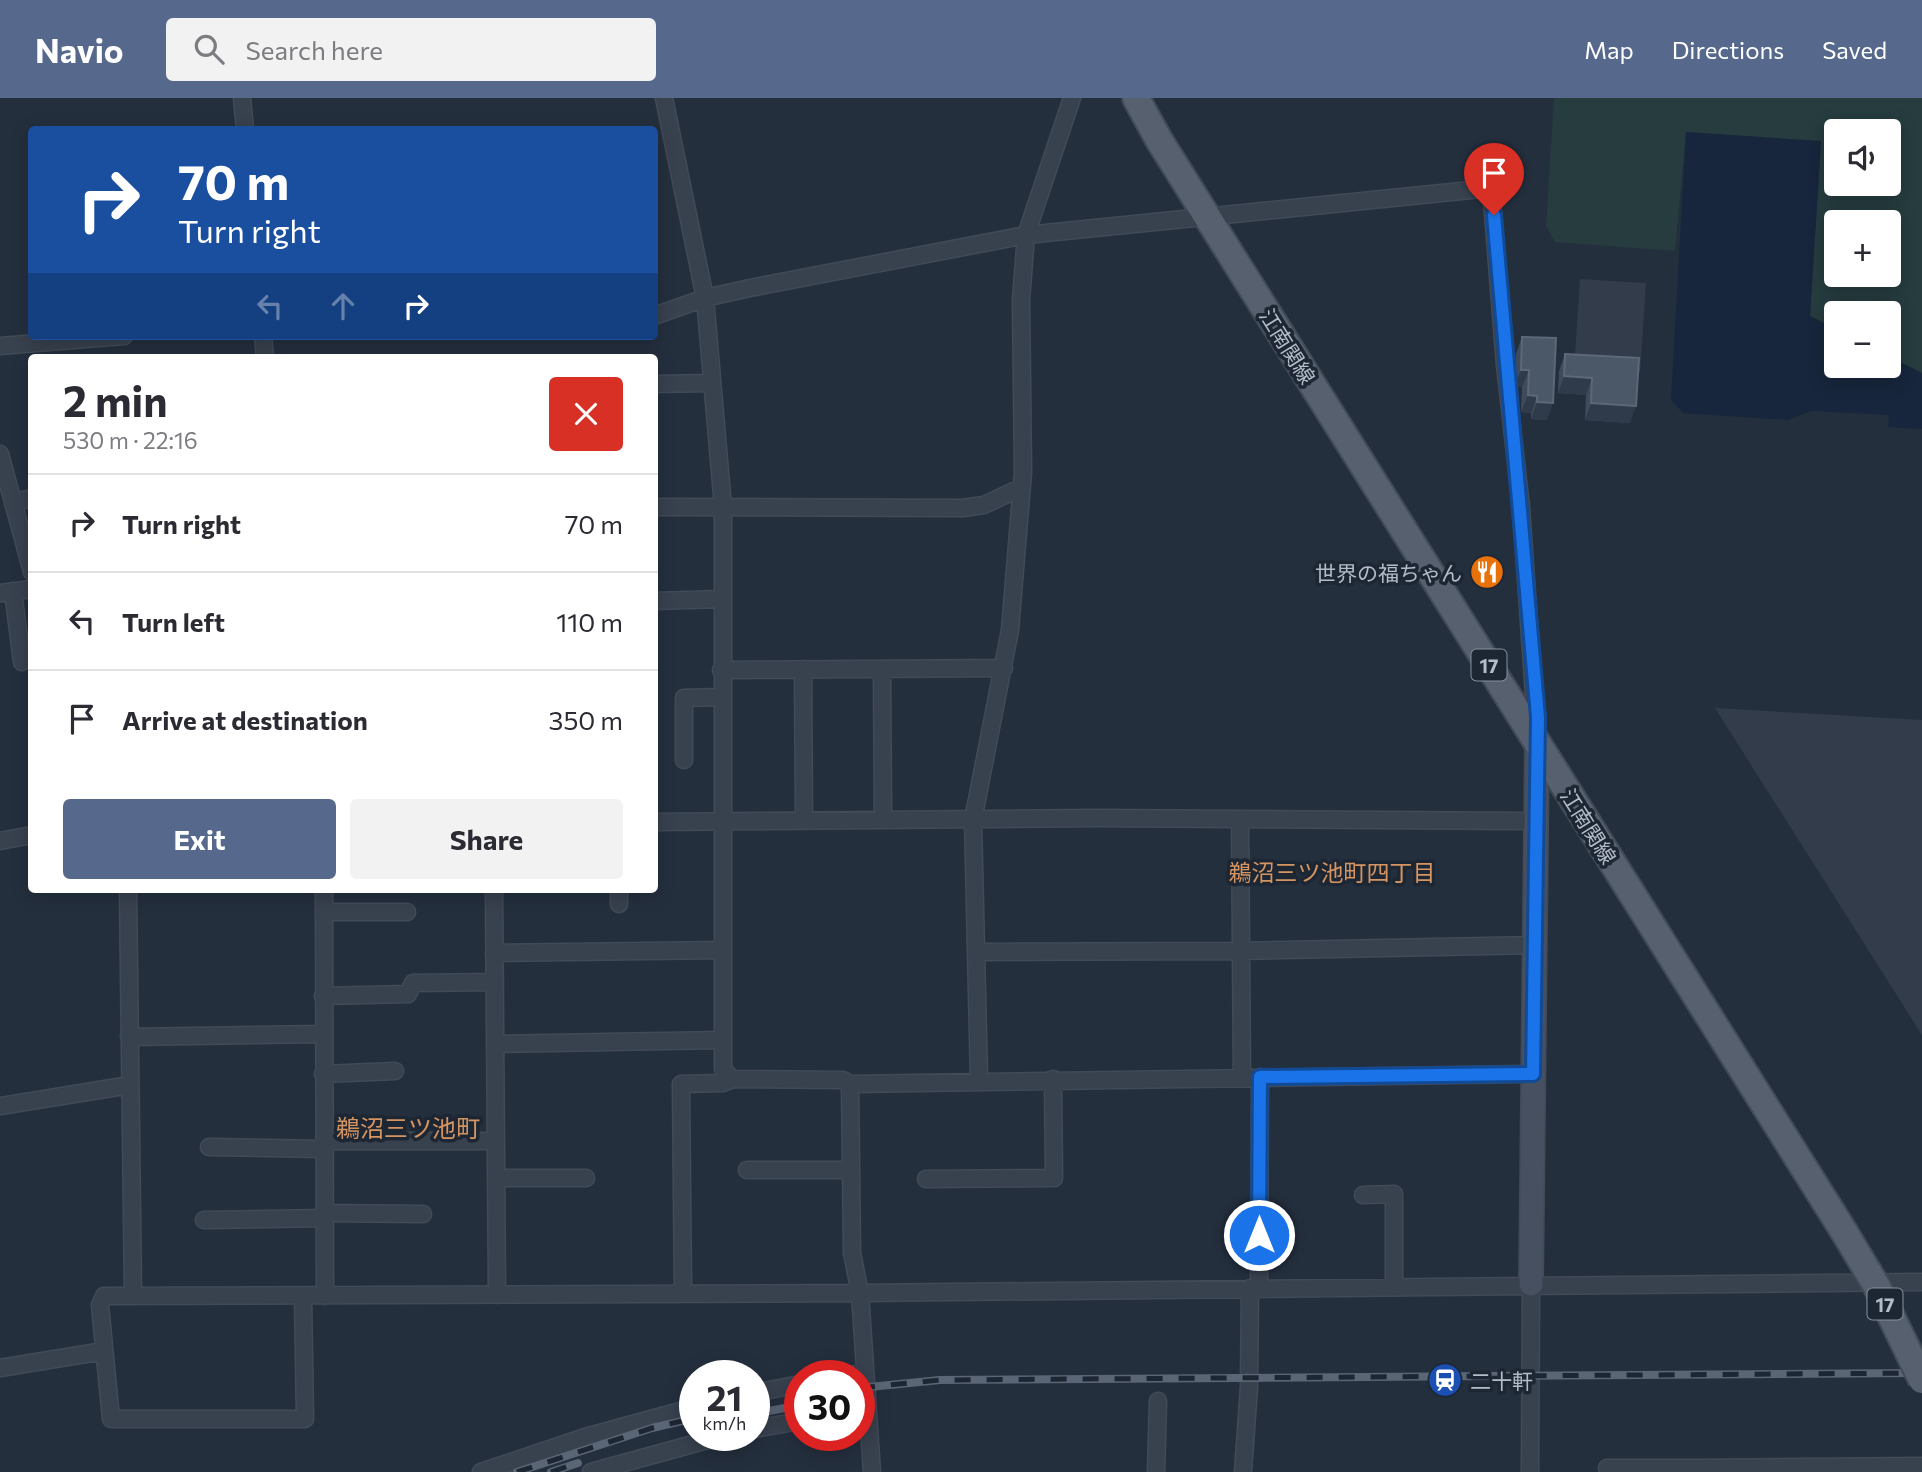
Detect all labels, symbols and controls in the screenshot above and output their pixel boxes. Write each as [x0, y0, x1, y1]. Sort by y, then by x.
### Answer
search box [166, 18, 656, 81]
text: Navio [35, 29, 124, 70]
icon: search [190, 30, 228, 68]
text: Search here [246, 34, 383, 65]
text: Map [1584, 35, 1634, 64]
text: Directions [1672, 35, 1784, 64]
text: Saved [1822, 35, 1887, 64]
map controls [1824, 119, 1901, 378]
button: sound [1824, 119, 1901, 196]
pin [1464, 143, 1524, 215]
text: 70 m [178, 150, 289, 210]
icon: right [63, 154, 154, 245]
icon: arrive [1475, 154, 1513, 192]
text: Turn right [178, 210, 321, 250]
button: + [1824, 210, 1901, 287]
icon: left [251, 287, 289, 325]
icon: ahead [324, 287, 362, 325]
icon: right [397, 287, 435, 325]
button: − [1824, 301, 1901, 378]
street label: 江南関線 [1255, 304, 1321, 388]
text: 2 min [63, 374, 168, 426]
button: close [549, 377, 623, 451]
text: 530 m · 22:16 [63, 426, 198, 454]
icon: right [63, 504, 101, 542]
text: Turn right [122, 508, 241, 539]
text: 70 m [565, 508, 623, 539]
restaurant icon: 世界の福ちゃん [1468, 553, 1506, 591]
place label: 世界の福ちゃん [1315, 560, 1462, 585]
icon: left [63, 602, 101, 640]
text: Turn left [122, 606, 225, 637]
text: 110 m [556, 606, 623, 637]
road number: 17 [1472, 650, 1506, 680]
icon: arrive [63, 700, 101, 738]
text: Arrive at destination [122, 704, 368, 735]
text: 350 m [549, 704, 623, 735]
street label: 江南関線 [1556, 784, 1622, 868]
button: Exit [63, 799, 336, 879]
button: Share [350, 799, 623, 879]
district label: 鵜沼三ツ池町四丁目 [1229, 858, 1436, 886]
district label: 鵜沼三ツ池町 [336, 1113, 480, 1142]
position arrow [1222, 1198, 1296, 1272]
road number: 17 [1868, 1288, 1902, 1320]
speed limit sign: 30 [784, 1360, 875, 1451]
station icon: 二十軒 [1426, 1361, 1464, 1399]
place label: 二十軒 [1470, 1368, 1533, 1393]
text: 21 [707, 1375, 742, 1418]
text: km/h [703, 1412, 746, 1434]

